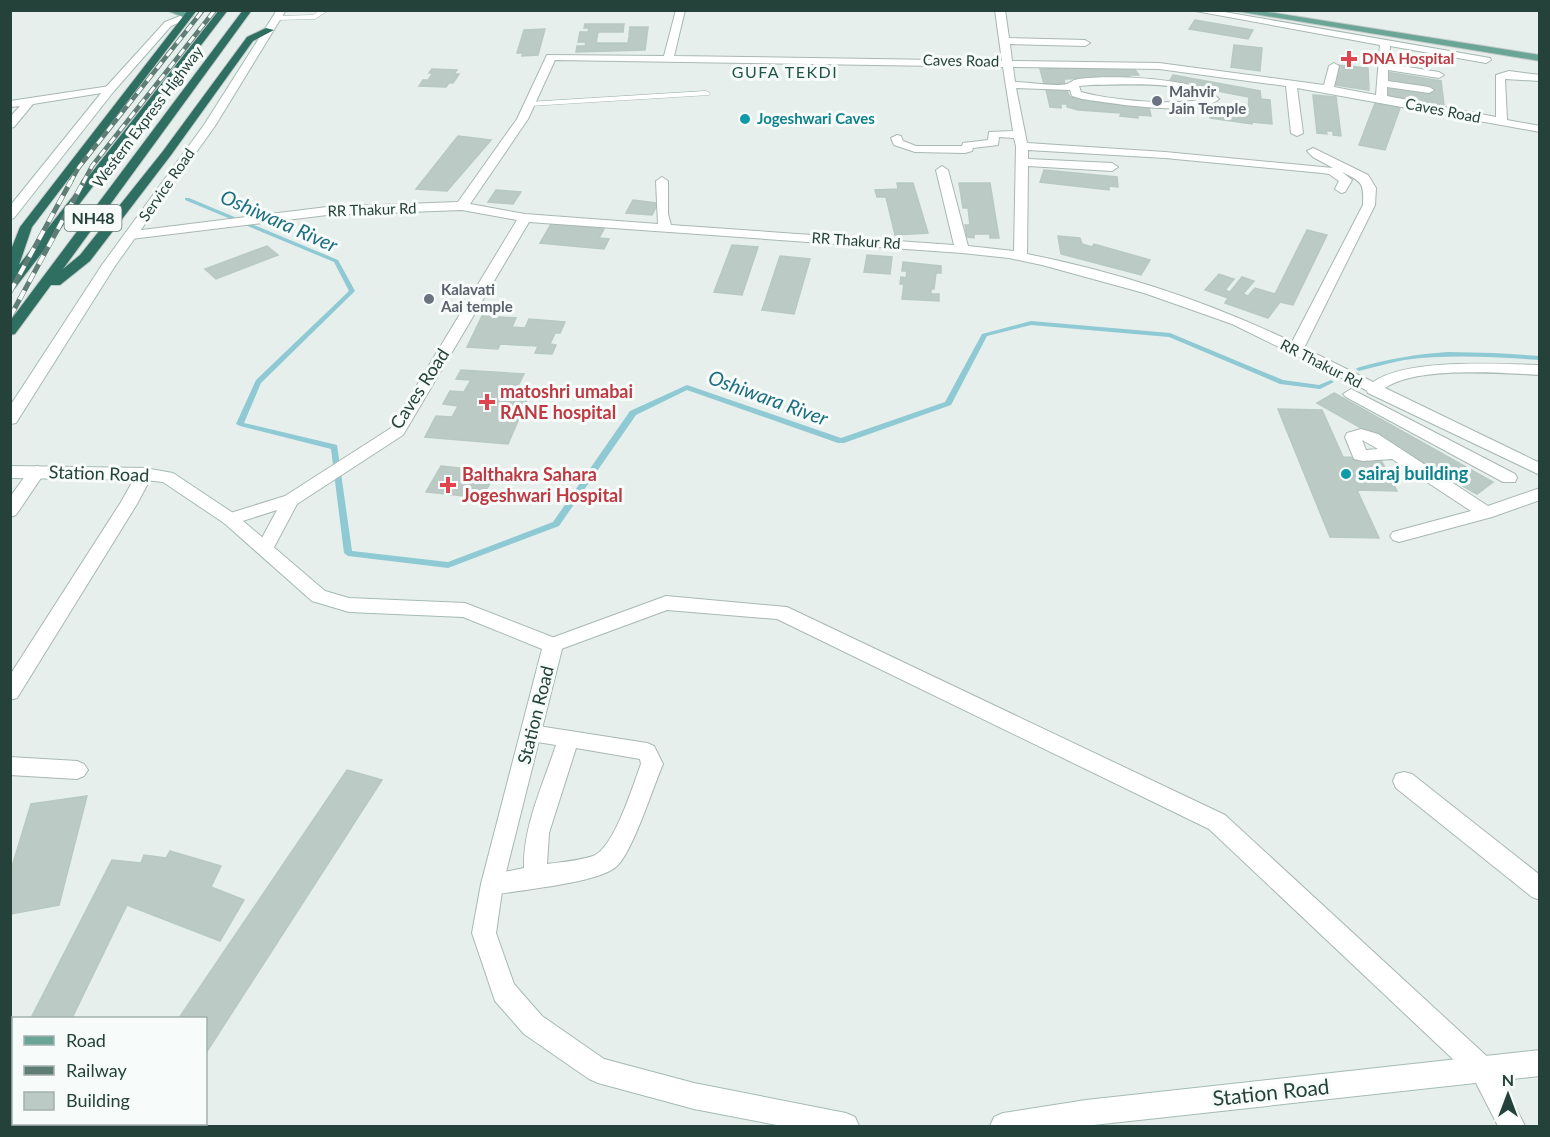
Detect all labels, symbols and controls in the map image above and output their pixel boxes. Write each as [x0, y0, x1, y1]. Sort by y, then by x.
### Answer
street label: Western Express Highway [88, 42, 206, 191]
place label: DNA Hospital [1362, 49, 1454, 67]
street label: Caves Road [923, 50, 999, 70]
marker: DNA Hospital [1340, 50, 1358, 68]
district label: GUFA TEKDI [732, 62, 838, 81]
place label: Mahvir Jain Temple [1169, 82, 1246, 117]
marker: Mahvir Jain Temple [1150, 94, 1164, 108]
street label: Caves Road [1404, 94, 1482, 126]
place label: Jogeshwari Caves [757, 109, 875, 127]
marker: Jogeshwari Caves [738, 112, 752, 126]
street label: Service Road [134, 145, 198, 224]
water label: Oshiwara River [217, 184, 343, 257]
street label: RR Thakur Rd [327, 198, 417, 220]
road number: NH48 [64, 205, 122, 231]
street label: RR Thakur Rd [811, 228, 901, 252]
place label: Kalavati Aai temple [440, 280, 513, 315]
marker: Kalavati Aai temple [422, 292, 436, 306]
street label: RR Thakur Rd [1278, 335, 1365, 391]
street label: Caves Road [385, 344, 453, 433]
water label: Oshiwara River [705, 364, 832, 430]
place label: matoshri umabai RANE hospital [500, 380, 633, 423]
marker: matoshri umabai RANE hospital [478, 393, 496, 411]
street label: Station Road [48, 460, 150, 486]
place label: sairaj building [1358, 462, 1469, 484]
place label: Balthakra Sahara Jogeshwari Hospital [462, 463, 623, 506]
marker: sairaj building [1339, 467, 1353, 481]
marker: Balthakra Sahara Jogeshwari Hospital [439, 476, 457, 494]
street label: Station Road [512, 663, 558, 766]
legend [12, 1017, 207, 1125]
text: Road [66, 1029, 106, 1051]
text: Railway [66, 1059, 127, 1081]
north arrow [1478, 1065, 1538, 1125]
text: N [1502, 1070, 1514, 1089]
street label: Station Road [1211, 1073, 1330, 1110]
text: Building [66, 1089, 130, 1111]

